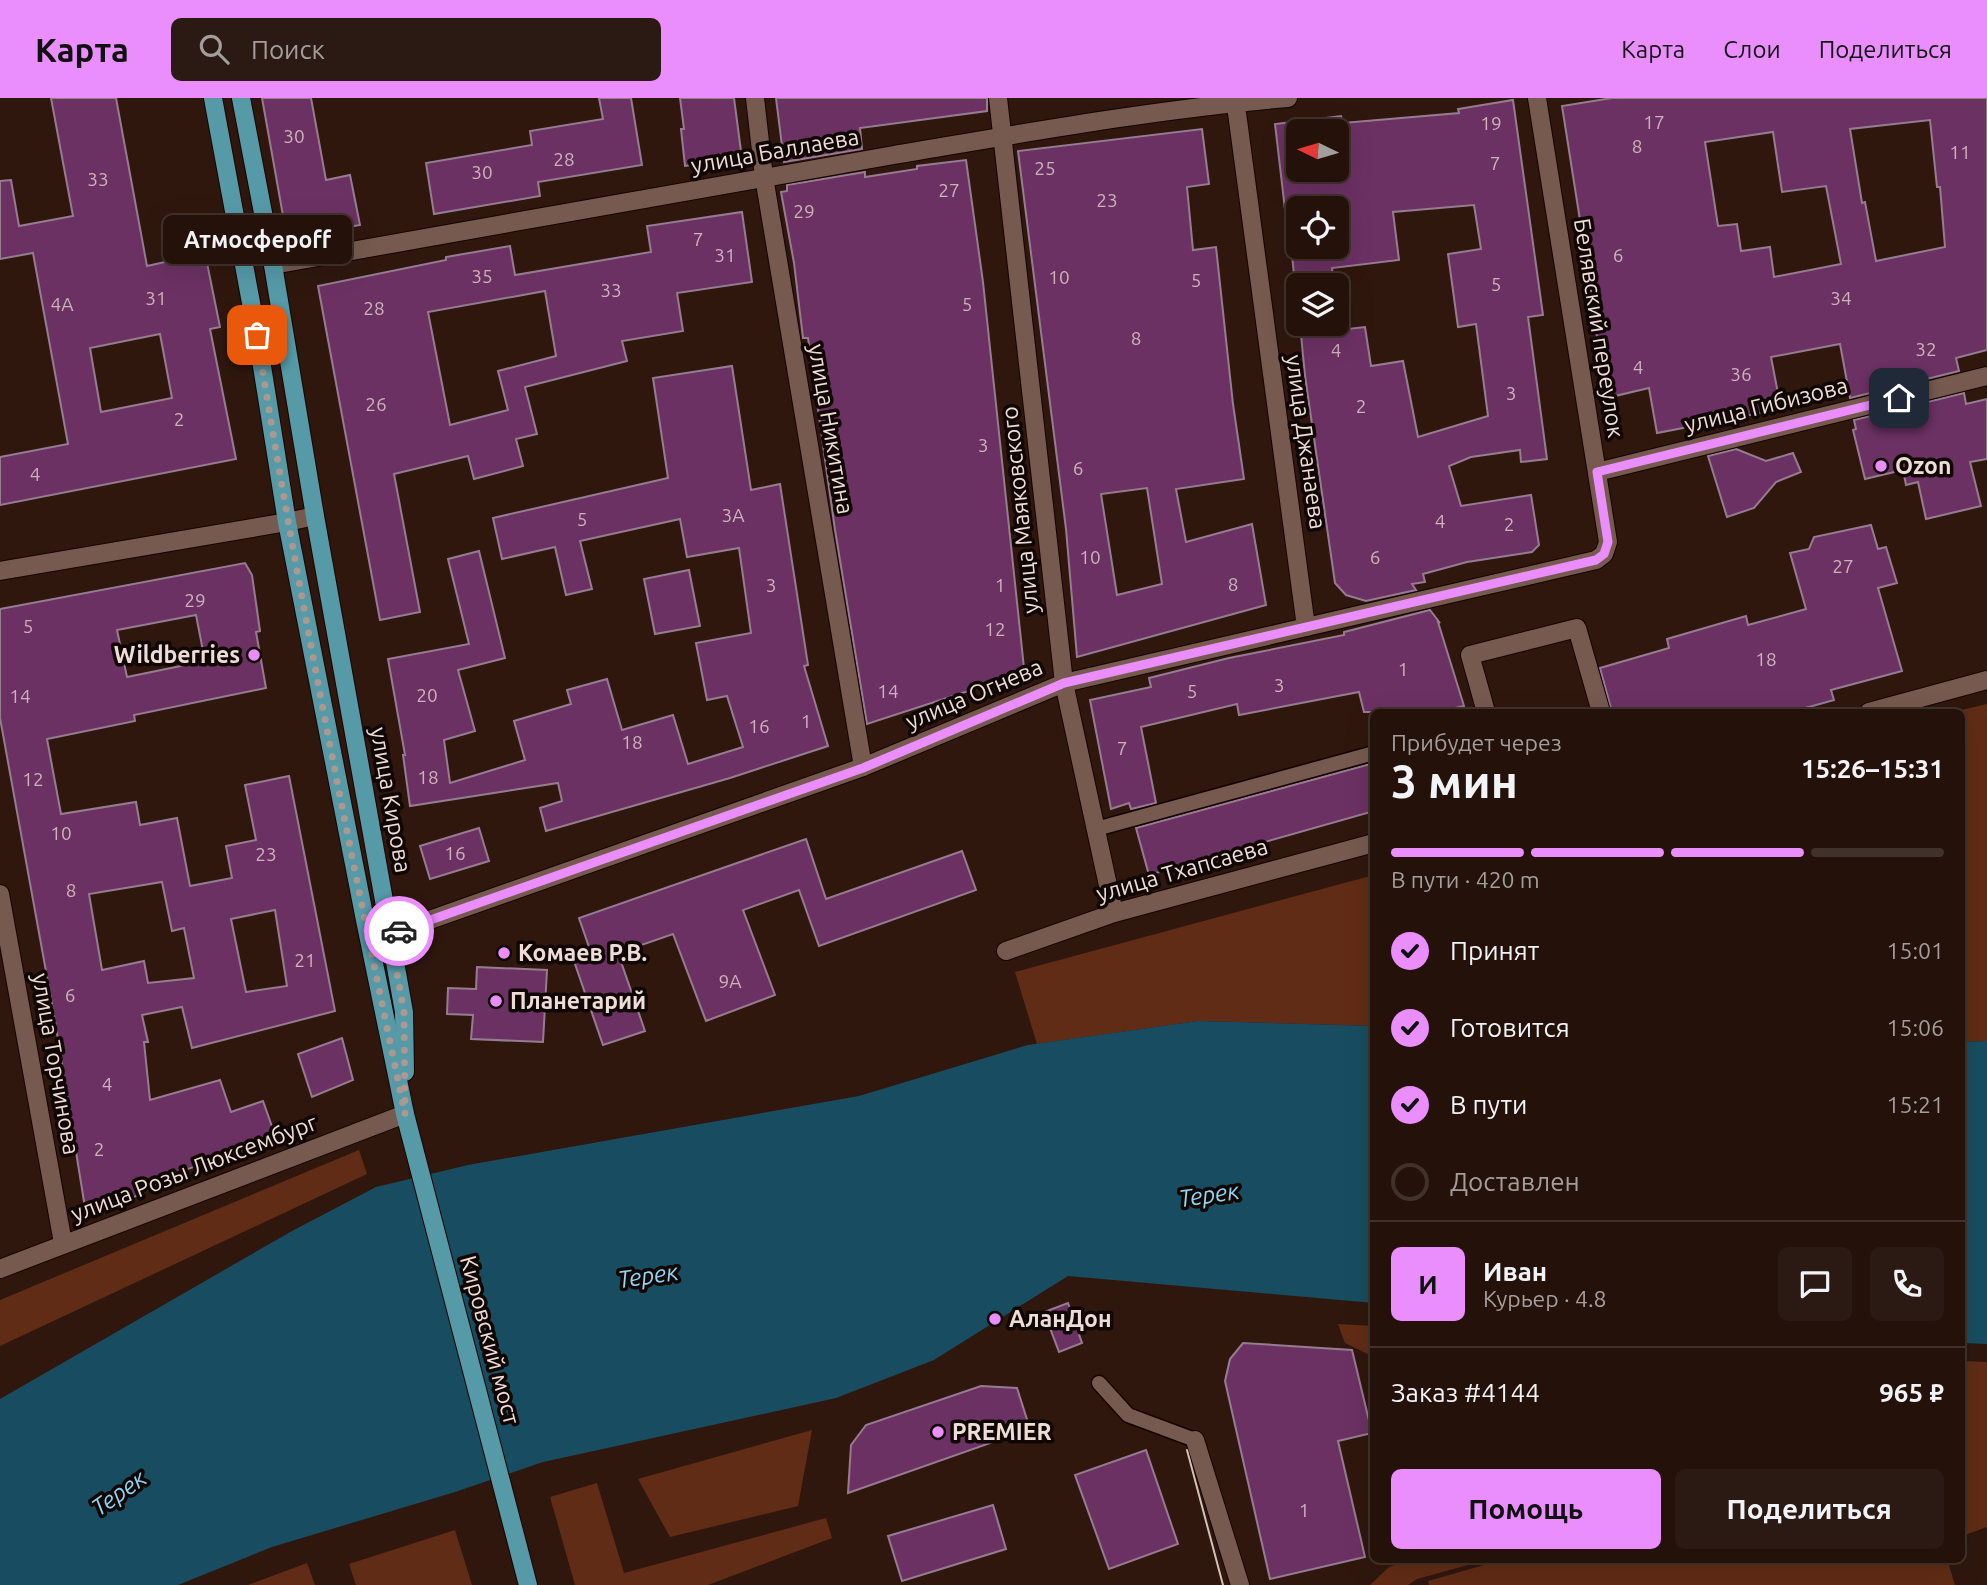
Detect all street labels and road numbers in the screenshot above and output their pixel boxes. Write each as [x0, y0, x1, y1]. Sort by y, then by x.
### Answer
street label: улица Баллаева [689, 123, 861, 178]
street label: Белявский переулок [1570, 216, 1629, 440]
street label: улица Никитина [804, 342, 859, 516]
street label: улица Джанаева [1282, 353, 1331, 531]
street label: улица Гибизова [1682, 372, 1850, 437]
street label: улица Маяковского [996, 405, 1043, 615]
street label: улица Огнева [902, 654, 1046, 734]
street label: улица Кирова [366, 725, 417, 875]
street label: улица Тхапсаева [1093, 833, 1270, 906]
street label: улица Торчинова [28, 971, 85, 1157]
street label: улица Розы Люксембург [67, 1109, 320, 1226]
street label: Кировский мост [456, 1253, 525, 1427]

